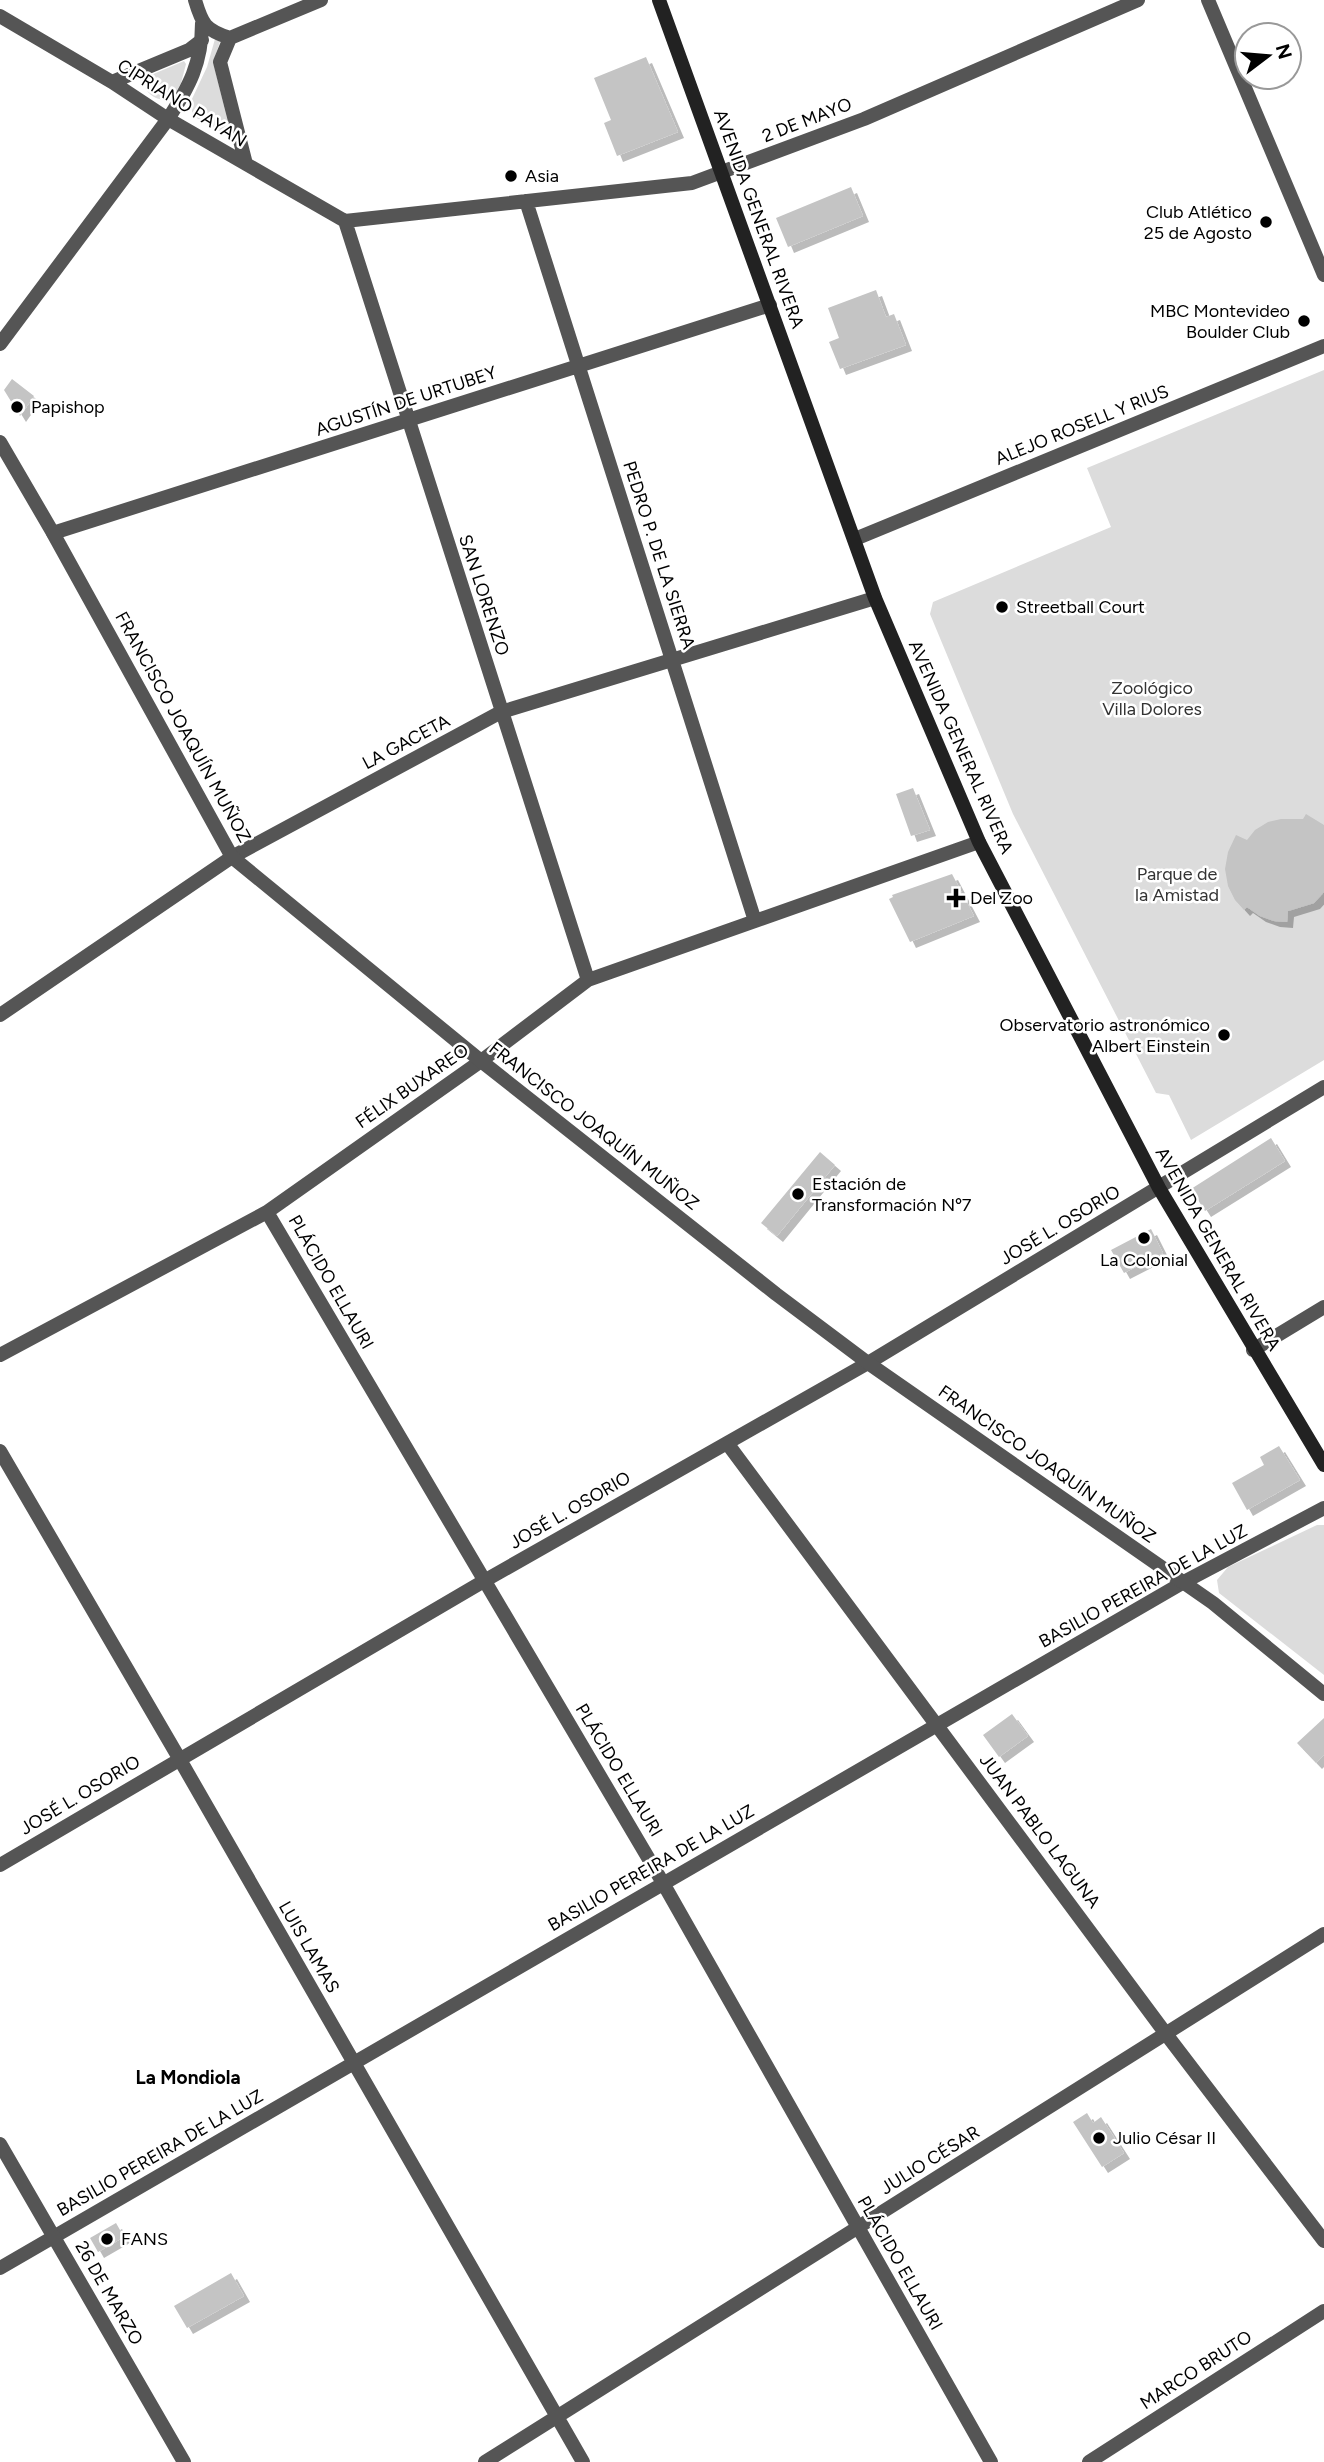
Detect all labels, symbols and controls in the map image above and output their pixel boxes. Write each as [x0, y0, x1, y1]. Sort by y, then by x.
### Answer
north arrow [1233, 21, 1303, 91]
text: N [1271, 41, 1297, 62]
street label: CIPRIANO PAYAN [113, 54, 251, 152]
street label: 2 DE MAYO [759, 93, 855, 147]
street label: AVENIDA GENERAL RIVERA [709, 107, 809, 331]
place label: Asia [525, 165, 559, 187]
marker: Asia [503, 168, 519, 184]
place label: Club Atlético 25 de Agosto [1144, 201, 1252, 244]
marker: Club Atlético 25 de Agosto [1258, 214, 1274, 230]
place label: MBC Montevideo Boulder Club [1150, 300, 1290, 343]
marker: MBC Montevideo Boulder Club [1296, 313, 1312, 329]
street label: AGUSTÍN DE URTUBEY [313, 361, 499, 441]
street label: ALEJO ROSELL Y RIUS [992, 380, 1172, 470]
place label: Papishop [31, 396, 105, 418]
marker: Papishop [9, 399, 25, 415]
street label: PEDRO P. DE LA SIERRA [618, 458, 700, 652]
street label: SAN LORENZO [454, 532, 514, 658]
place label: Streetball Court [1016, 596, 1145, 618]
marker: Streetball Court [994, 599, 1010, 615]
street label: FRANCISCO JOAQUÍN MUÑOZ [110, 608, 256, 846]
street label: AVENIDA GENERAL RIVERA [904, 637, 1018, 857]
park label: Zoológico Villa Dolores [1102, 677, 1202, 720]
street label: LA GACETA [359, 710, 453, 774]
park label: Parque de la Amistad [1135, 863, 1219, 906]
place label: Del Zoo [970, 887, 1033, 909]
marker: Del Zoo [948, 890, 964, 906]
place label: Observatorio astronómico Albert Einstein [999, 1014, 1210, 1057]
marker: Observatorio astronómico Albert Einstein [1216, 1027, 1232, 1043]
street label: FRANCISCO JOAQUÍN MUÑOZ [485, 1037, 703, 1215]
street label: FÉLIX BUXAREO [351, 1039, 473, 1133]
street label: AVENIDA GENERAL RIVERA [1151, 1143, 1285, 1355]
place label: Estación de Transformación Nº7 [812, 1173, 972, 1216]
street label: JOSÉ L. OSORIO [996, 1181, 1124, 1269]
marker: Estación de Transformación Nº7 [790, 1186, 806, 1202]
street label: PLÁCIDO ELLAURI [284, 1211, 378, 1353]
marker: La Colonial [1136, 1230, 1152, 1246]
place label: La Colonial [1100, 1249, 1188, 1271]
street label: FRANCISCO JOAQUÍN MUÑOZ [934, 1380, 1160, 1548]
street label: JOSÉ L. OSORIO [506, 1466, 634, 1554]
street label: BASILIO PEREIRA DE LA LUZ [1035, 1519, 1251, 1653]
street label: PLÁCIDO ELLAURI [571, 1700, 667, 1840]
street label: JUAN PABLO LAGUNA [975, 1750, 1105, 1912]
street label: JOSÉ L. OSORIO [16, 1751, 144, 1839]
street label: BASILIO PEREIRA DE LA LUZ [544, 1800, 758, 1936]
street label: LUIS LAMAS [274, 1897, 344, 1997]
district label: La Mondiola [135, 2066, 241, 2089]
street label: BASILIO PEREIRA DE LA LUZ [53, 2085, 267, 2221]
street label: JULIO CÉSAR [876, 2121, 984, 2199]
place label: Julio César II [1113, 2127, 1216, 2149]
marker: Julio César II [1091, 2130, 1107, 2146]
street label: PLÁCIDO ELLAURI [853, 2192, 947, 2334]
place label: FANS [121, 2228, 168, 2250]
marker: FANS [99, 2231, 115, 2247]
street label: 26 DE MARZO [70, 2237, 148, 2349]
street label: MARCO BRUTO [1136, 2326, 1256, 2414]

